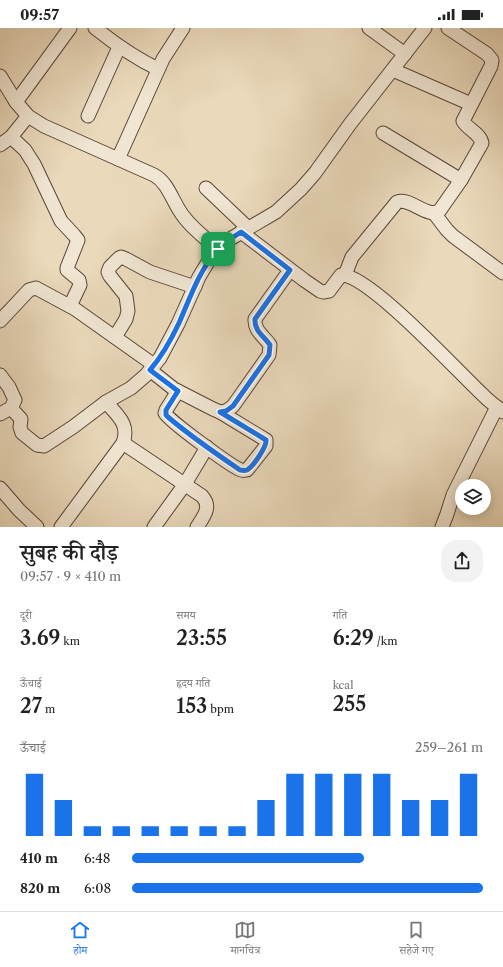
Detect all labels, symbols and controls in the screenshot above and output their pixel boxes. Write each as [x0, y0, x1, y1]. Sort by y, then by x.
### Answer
text: 09:57 [20, 5, 59, 24]
pin [201, 232, 235, 266]
icon: arrive [207, 238, 229, 260]
map controls [455, 479, 491, 515]
button: layers [455, 479, 491, 515]
text: सुबह की दौड़ [20, 539, 118, 566]
button: share [441, 540, 483, 582]
text: 09:57 · 9 × 410 m [20, 568, 121, 584]
text: दूरी [20, 608, 32, 622]
text: समय [176, 608, 196, 622]
text: गति [333, 608, 347, 622]
text: 3.69 [20, 626, 60, 650]
text: 23:55 [176, 626, 227, 650]
text: 6:29 [333, 626, 374, 650]
text: km [60, 634, 80, 648]
text: /km [374, 634, 397, 648]
text: ऊँचाई [20, 676, 42, 690]
text: हृदय गति [176, 676, 210, 690]
text: kcal [333, 678, 353, 692]
text: 255 [333, 692, 366, 716]
text: 27 [20, 694, 42, 718]
text: 153 [176, 694, 207, 718]
text: m [42, 702, 55, 716]
text: bpm [207, 702, 234, 716]
text: ऊँचाई [20, 739, 46, 755]
text: 259–261 m [415, 739, 483, 755]
text: 410 m [20, 850, 58, 866]
text: 6:48 [84, 850, 110, 866]
text: 820 m [20, 880, 60, 896]
text: 6:08 [84, 880, 111, 896]
tab: होम [69, 919, 91, 961]
tab: मानचित्र [230, 919, 260, 961]
tab: सहेजे गए [399, 919, 434, 961]

